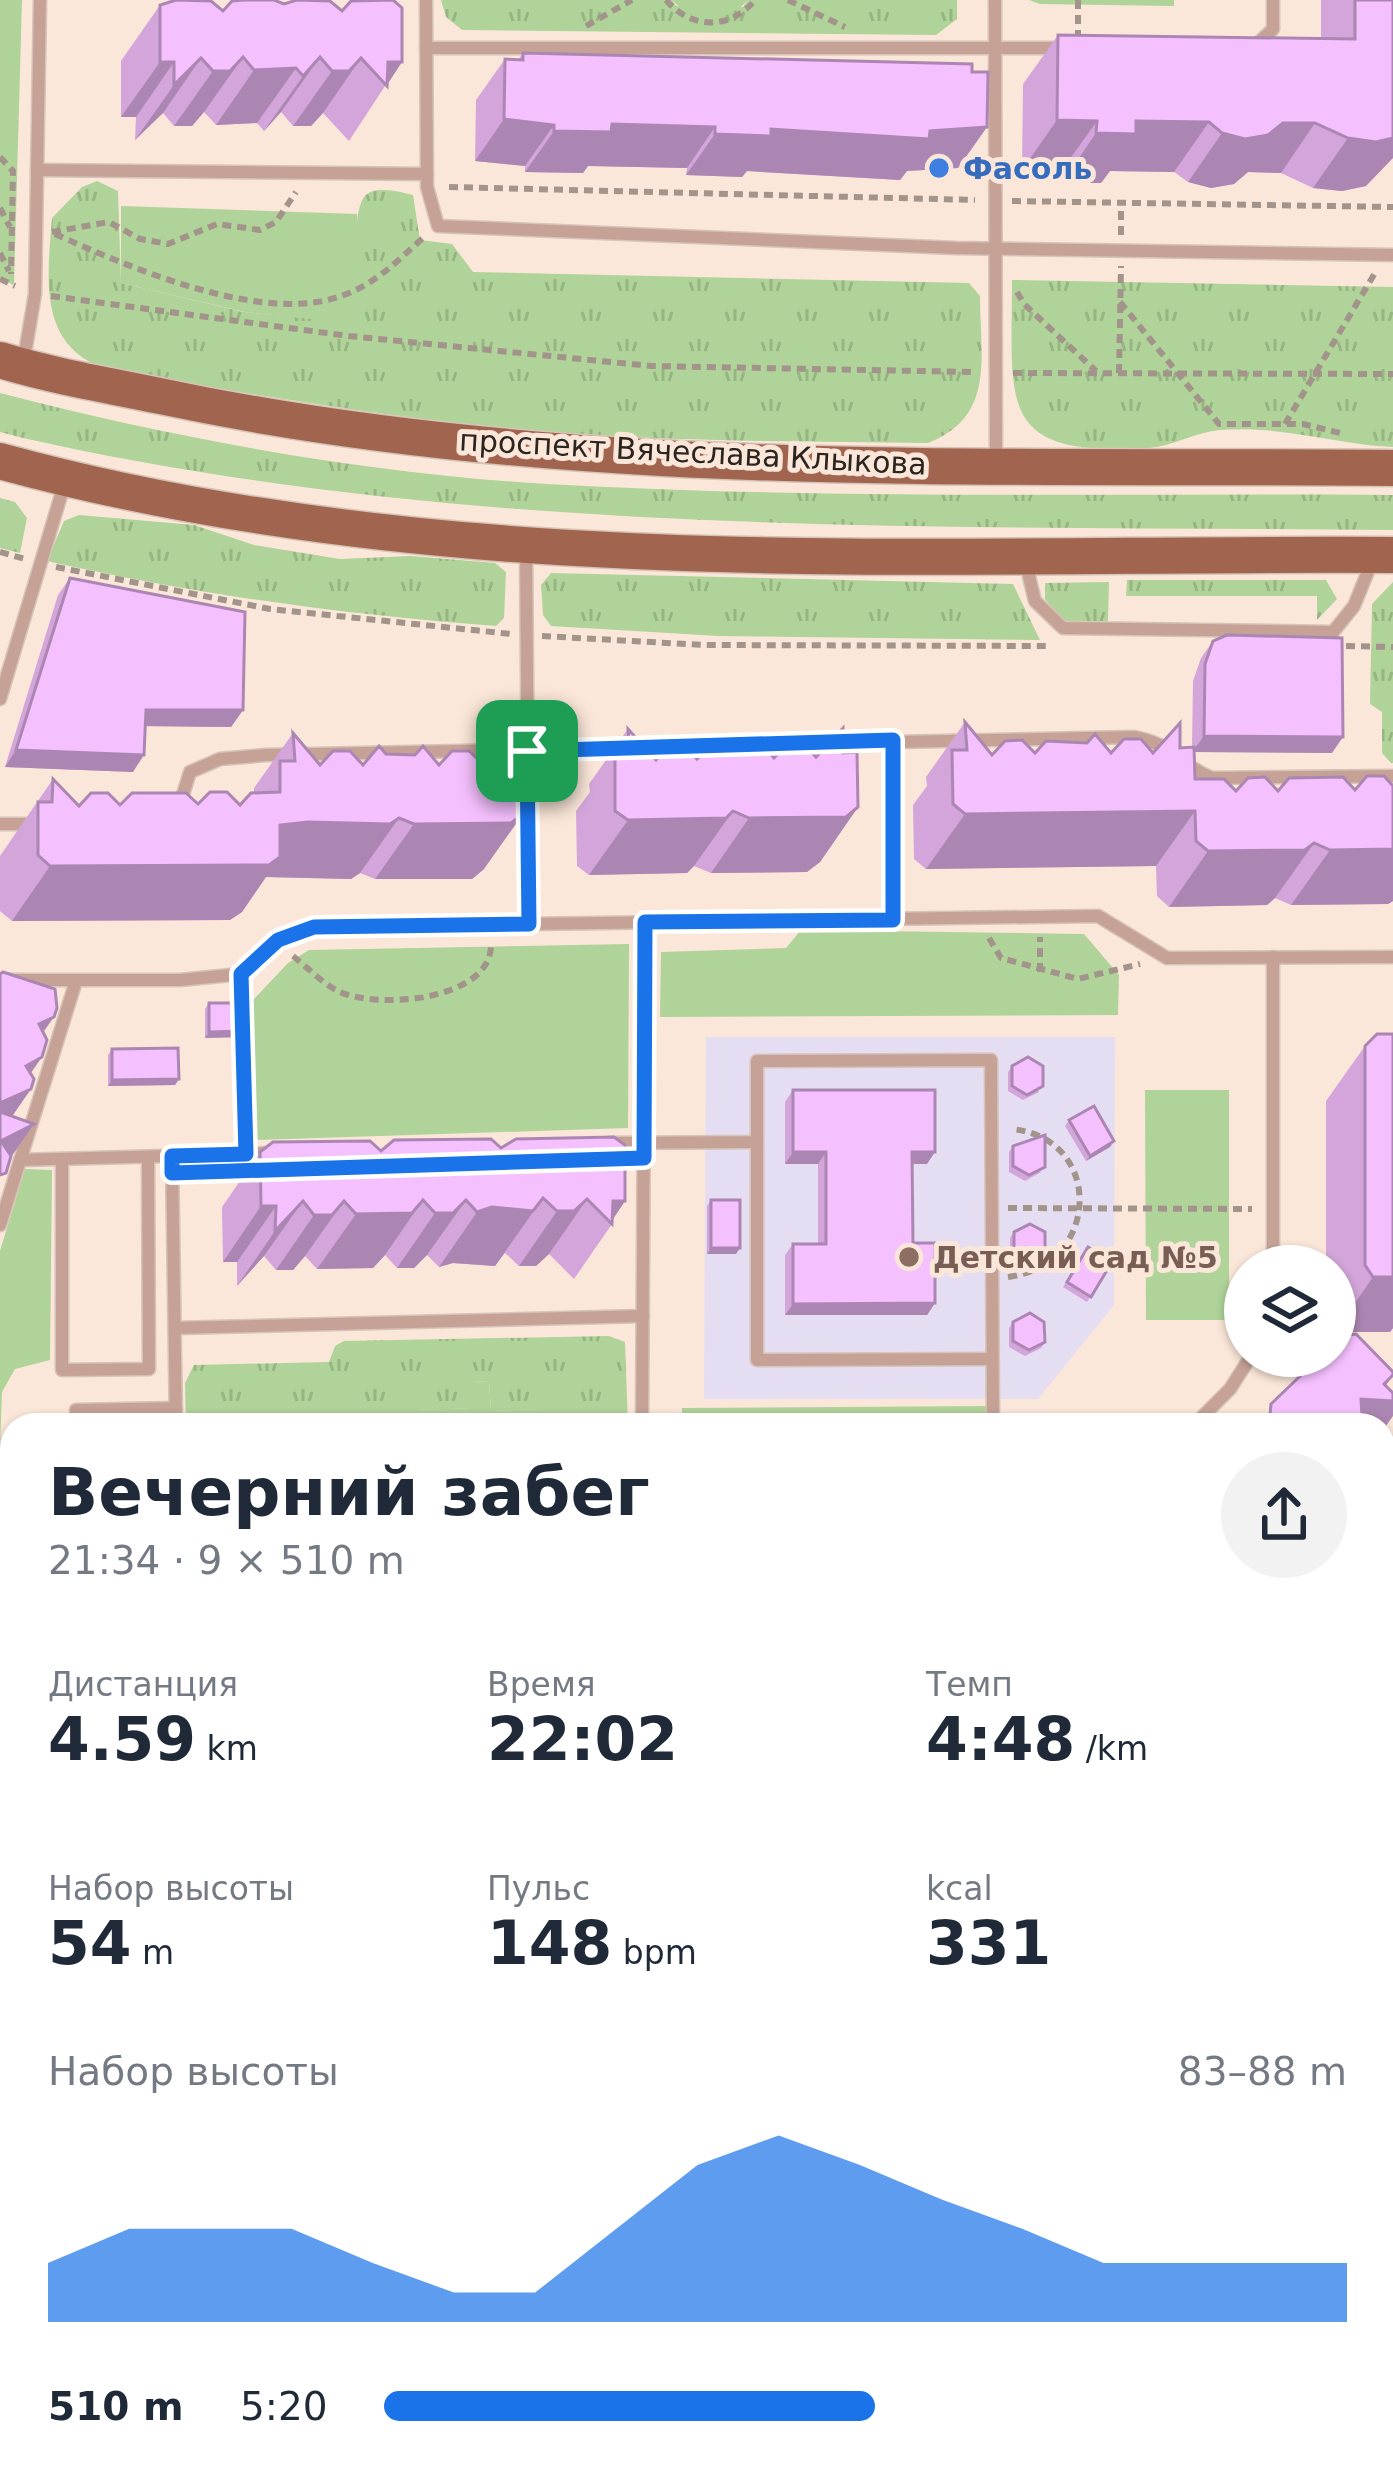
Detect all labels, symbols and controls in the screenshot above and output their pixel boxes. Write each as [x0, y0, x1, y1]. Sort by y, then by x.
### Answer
place label: Фасоль [963, 151, 1092, 186]
marker: Фасоль [926, 155, 952, 181]
street label: проспект Вячеслава Клыкова [458, 422, 928, 482]
pin [476, 700, 578, 802]
icon: arrive [494, 718, 560, 784]
place label: Детский сад №5 [933, 1240, 1218, 1275]
marker: Детский сад №5 [896, 1244, 922, 1270]
map controls [1224, 1245, 1356, 1377]
button: layers [1224, 1245, 1356, 1377]
button: share [1221, 1452, 1347, 1578]
text: Вечерний забег [48, 1454, 650, 1531]
text: 21:34 · 9 × 510 m [48, 1538, 405, 1583]
text: Дистанция [48, 1665, 238, 1704]
text: Время [487, 1665, 596, 1704]
text: Темп [926, 1665, 1013, 1704]
text: 4.59 [48, 1704, 196, 1774]
text: 22:02 [487, 1704, 678, 1774]
text: 4:48 [926, 1704, 1075, 1774]
text: km [196, 1729, 258, 1768]
text: /km [1075, 1729, 1148, 1768]
text: Набор высоты [48, 1869, 294, 1908]
text: Пульс [487, 1869, 590, 1908]
text: kcal [926, 1869, 993, 1908]
text: 54 [48, 1908, 132, 1978]
text: 148 [487, 1908, 612, 1978]
text: 331 [926, 1908, 1051, 1978]
text: m [132, 1933, 174, 1972]
text: bpm [612, 1933, 697, 1972]
text: Набор высоты [48, 2049, 339, 2094]
text: 83–88 m [1178, 2049, 1347, 2094]
text: 510 m [48, 2384, 184, 2429]
text: 5:20 [240, 2384, 328, 2429]

